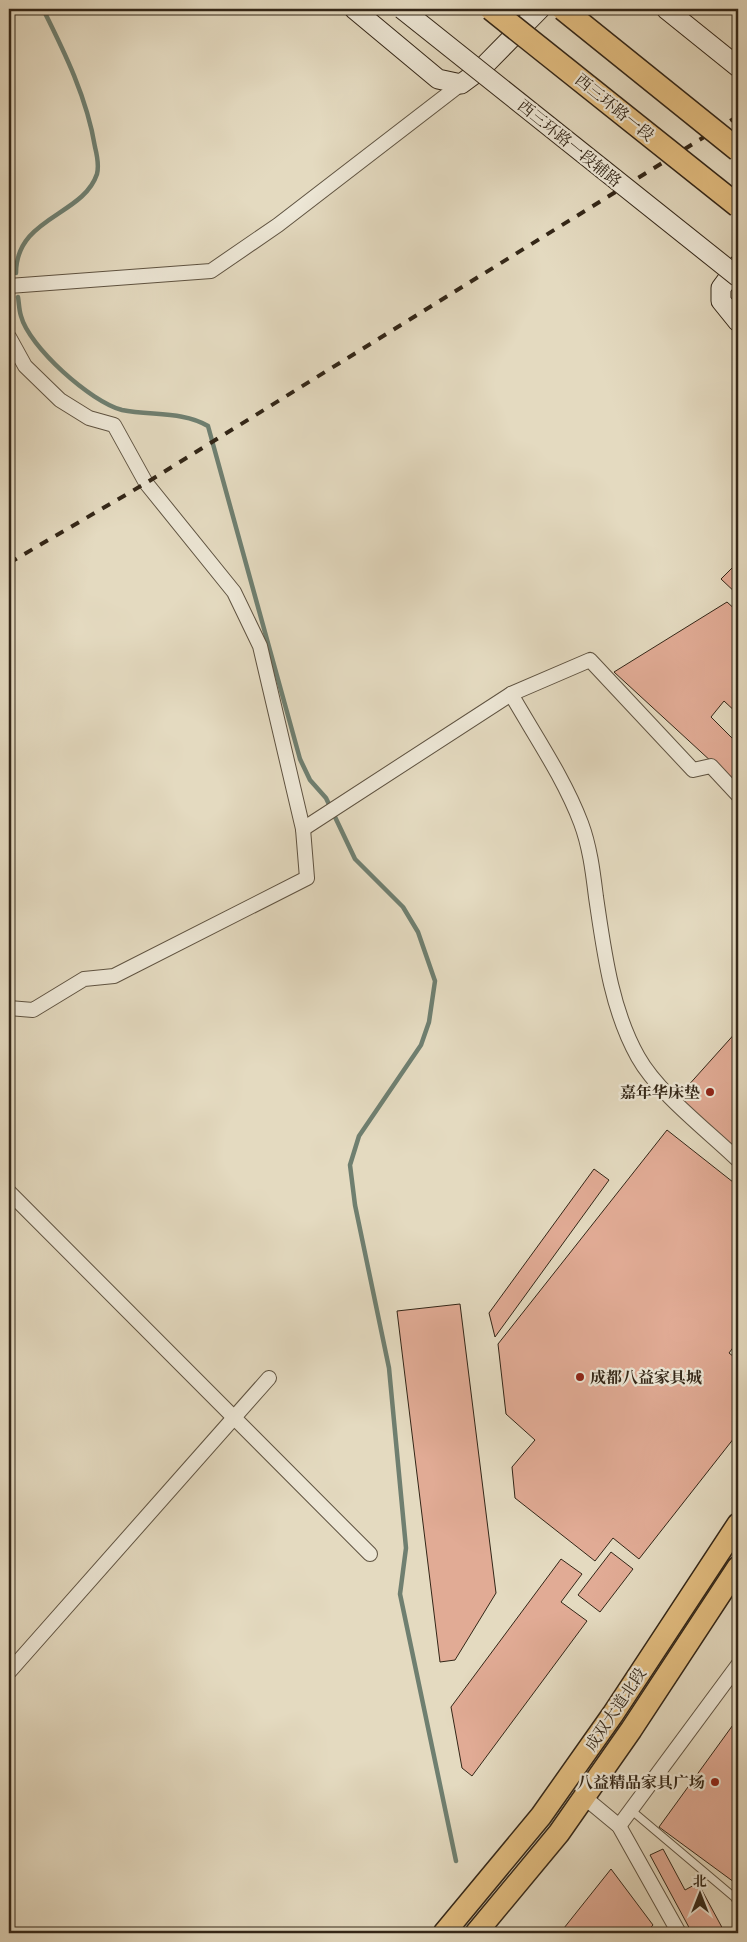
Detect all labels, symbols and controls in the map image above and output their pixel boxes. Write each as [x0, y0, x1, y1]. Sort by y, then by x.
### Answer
street label: 西三环路一段 [570, 67, 660, 147]
street label: 西三环路一段辅路 [513, 93, 627, 193]
place label: 嘉年华床垫 [620, 1080, 700, 1104]
marker: 嘉年华床垫 [704, 1086, 716, 1098]
place label: 成都八益家具城 [590, 1365, 702, 1389]
marker: 成都八益家具城 [574, 1371, 586, 1383]
street label: 成双大道北段 [578, 1662, 652, 1756]
place label: 八益精品家具广场 [577, 1770, 705, 1794]
marker: 八益精品家具广场 [709, 1776, 721, 1788]
north arrow [674, 1870, 724, 1920]
text: 北 [693, 1871, 707, 1891]

